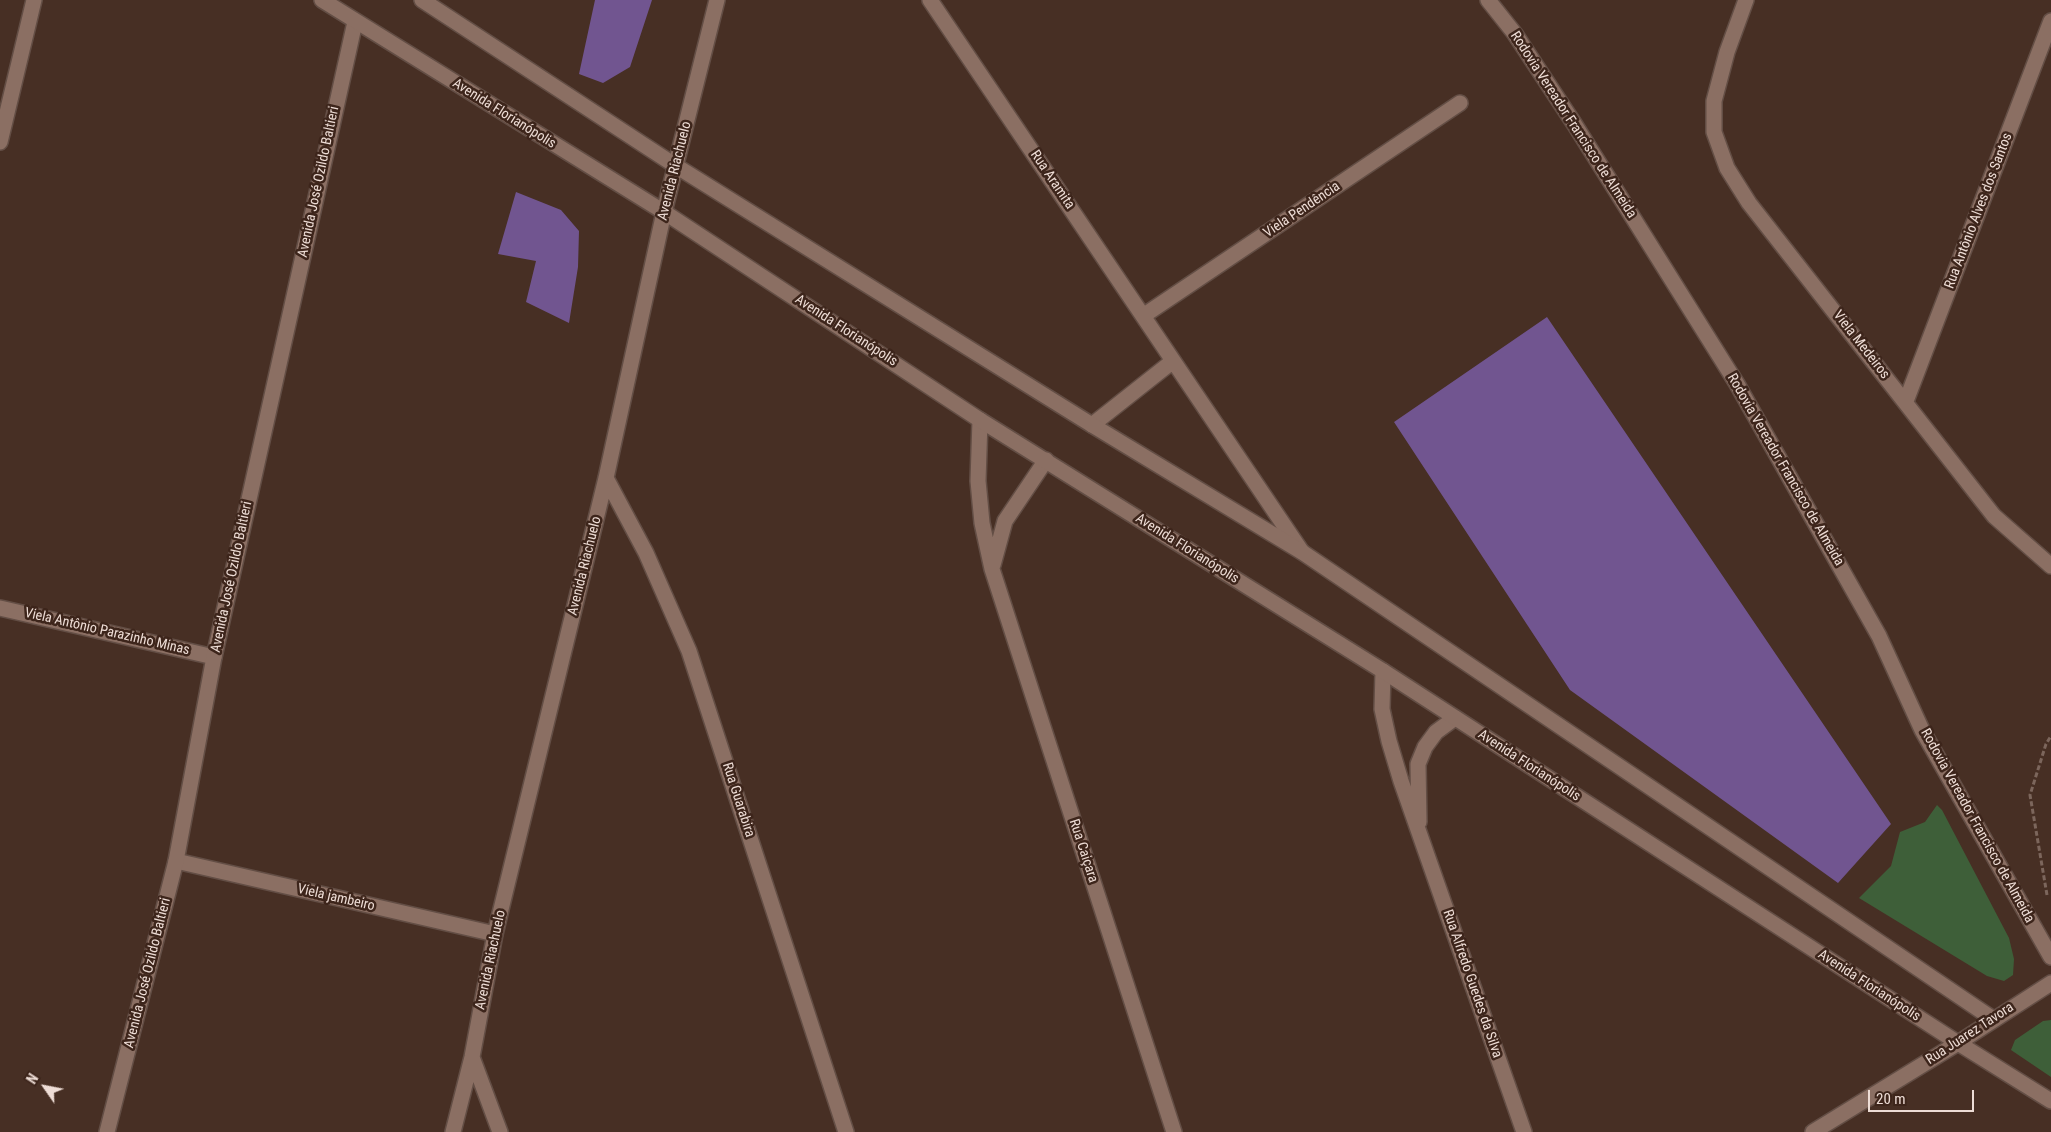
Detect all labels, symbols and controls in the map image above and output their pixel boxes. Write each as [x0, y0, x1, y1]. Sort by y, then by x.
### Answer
street label: Rodovia Vereador Francisco de Almeida [1506, 29, 1640, 221]
street label: Avenida Florianópolis [449, 75, 559, 153]
street label: Avenida José Ozildo Baltieri [295, 105, 343, 259]
street label: Avenida Riachuelo [655, 120, 695, 222]
street label: Rua Antônio Alves dos Santos [1942, 131, 2016, 291]
street label: Rua Aramita [1026, 147, 1078, 213]
street label: Viela Pendência [1261, 178, 1343, 242]
street label: Avenida Florianópolis [792, 292, 900, 370]
street label: Viela Medeiros [1829, 307, 1893, 383]
street label: Rodovia Vereador Francisco de Almeida [1723, 371, 1847, 569]
street label: Avenida José Ozildo Baltieri [208, 500, 256, 654]
street label: Avenida Florianópolis [1132, 510, 1242, 588]
street label: Avenida Riachuelo [565, 515, 605, 617]
street label: Viela Antônio Parazinho Minas [23, 605, 191, 659]
street label: Rodovia Vereador Francisco de Almeida [1917, 726, 2037, 926]
street label: Avenida Florianópolis [1475, 727, 1583, 805]
street label: Rua Guarabira [718, 761, 758, 839]
street label: Rua Caiçara [1065, 817, 1101, 885]
street label: Viela jambeiro [296, 881, 376, 915]
street label: Avenida José Ozildo Baltieri [121, 896, 175, 1050]
street label: Rua Alfredo Guedes da Silva [1439, 908, 1505, 1060]
street label: Avenida Riachuelo [472, 909, 510, 1011]
street label: Avenida Florianópolis [1815, 947, 1923, 1025]
street label: Rua Juarez Tavora [1923, 999, 2017, 1069]
north arrow [20, 1062, 70, 1112]
text: N [23, 1071, 41, 1087]
scale bar [1871, 1080, 1977, 1112]
text: 20 m [1876, 1090, 1906, 1108]

